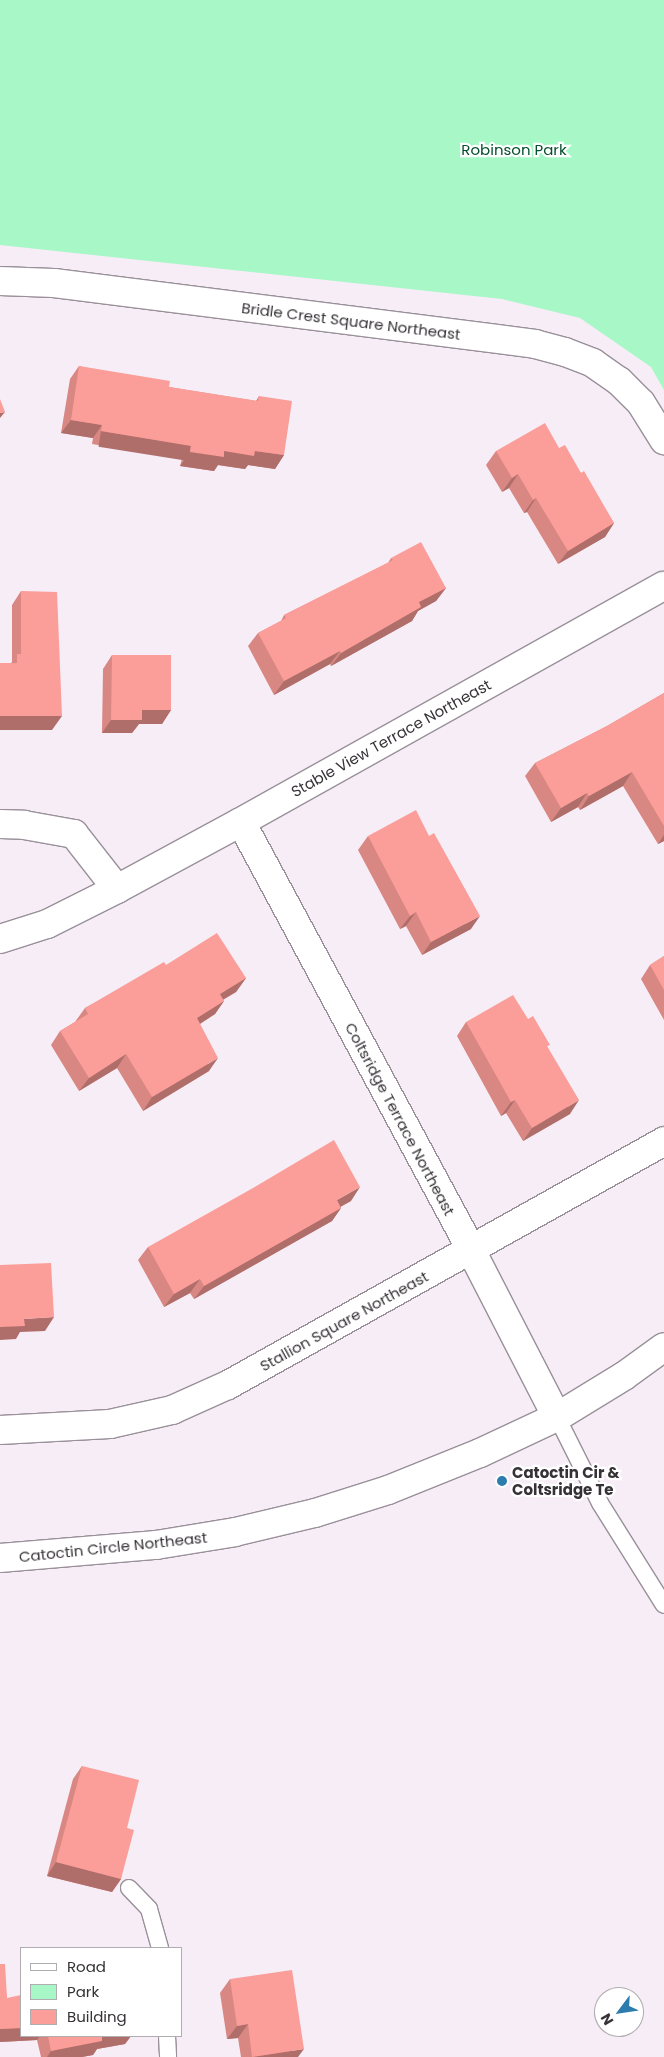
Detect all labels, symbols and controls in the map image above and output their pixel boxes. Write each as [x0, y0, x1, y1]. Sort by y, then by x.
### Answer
park label: Robinson Park [461, 141, 567, 159]
street label: Bridle Crest Square Northeast [240, 299, 462, 343]
street label: Stable View Terrace Northeast [288, 675, 494, 801]
street label: Coltsridge Terrace Northeast [341, 1020, 459, 1218]
street label: Stallion Square Northeast [257, 1267, 431, 1375]
place label: Catoctin Cir & Coltsridge Te [512, 1463, 620, 1498]
marker: Catoctin Cir & Coltsridge Te [496, 1475, 508, 1487]
street label: Catoctin Circle Northeast [18, 1528, 208, 1566]
legend [20, 1947, 182, 2037]
text: Road [67, 1956, 106, 1977]
text: Park [67, 1981, 99, 2002]
north arrow [594, 1987, 644, 2037]
text: Building [67, 2006, 127, 2027]
text: N [596, 2010, 618, 2029]

